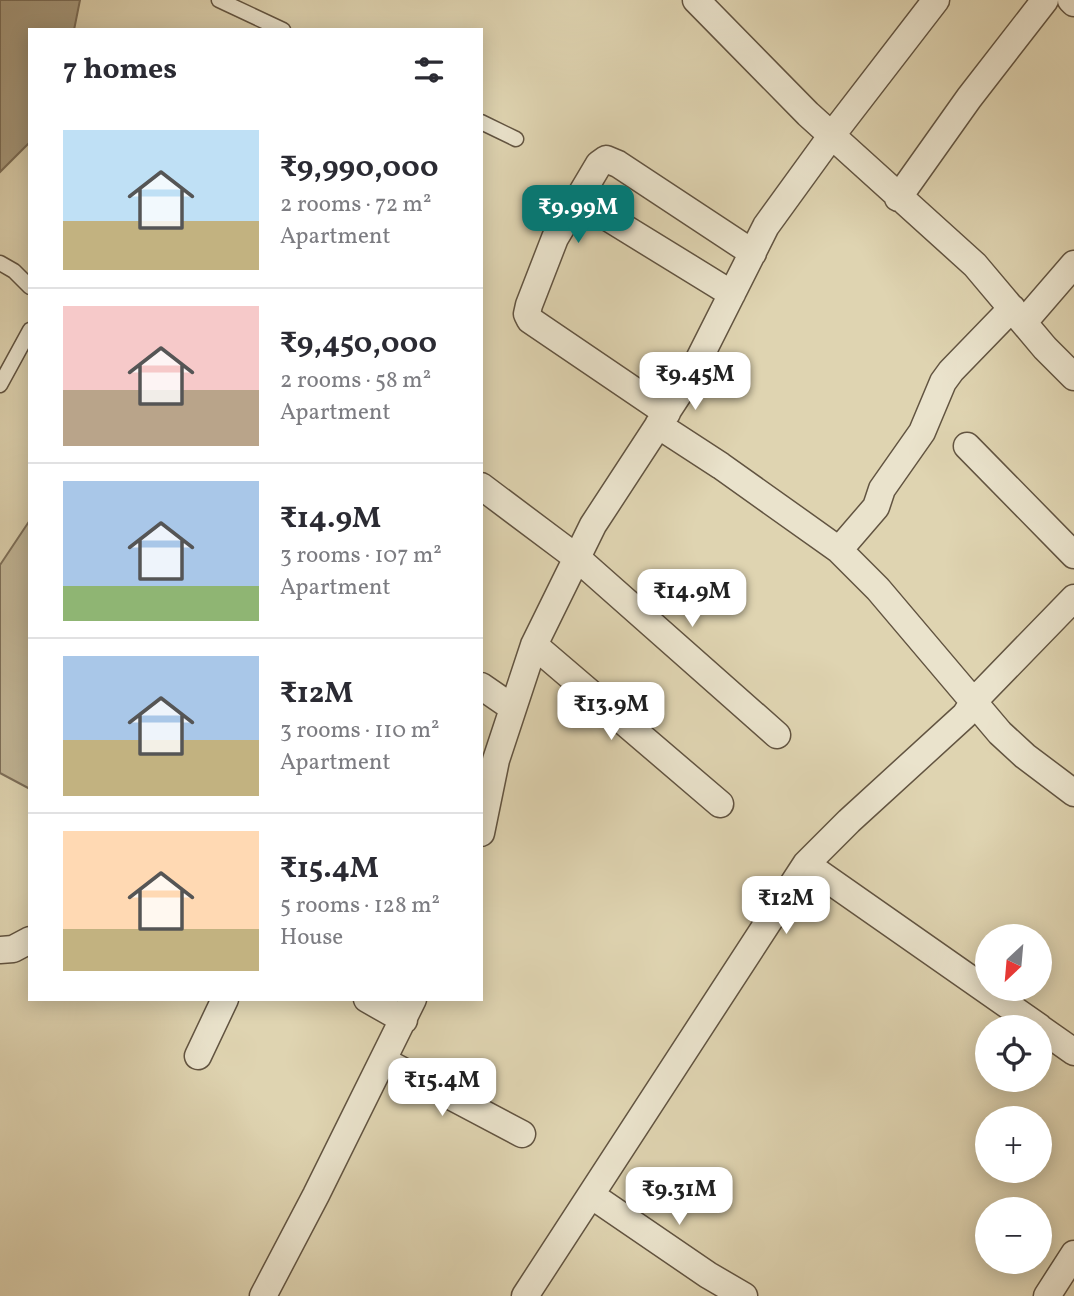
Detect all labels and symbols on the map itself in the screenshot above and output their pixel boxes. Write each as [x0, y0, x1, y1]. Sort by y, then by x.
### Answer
pin: ₹9.99M [521, 186, 635, 245]
pin: ₹9.45M [638, 352, 752, 412]
pin: ₹14.9M [635, 570, 749, 629]
pin: ₹13.9M [554, 682, 668, 742]
pin: ₹12M [745, 876, 827, 936]
north arrow [975, 924, 1052, 1001]
pin: ₹15.4M [385, 1058, 499, 1118]
pin: ₹9.31M [622, 1168, 736, 1227]

